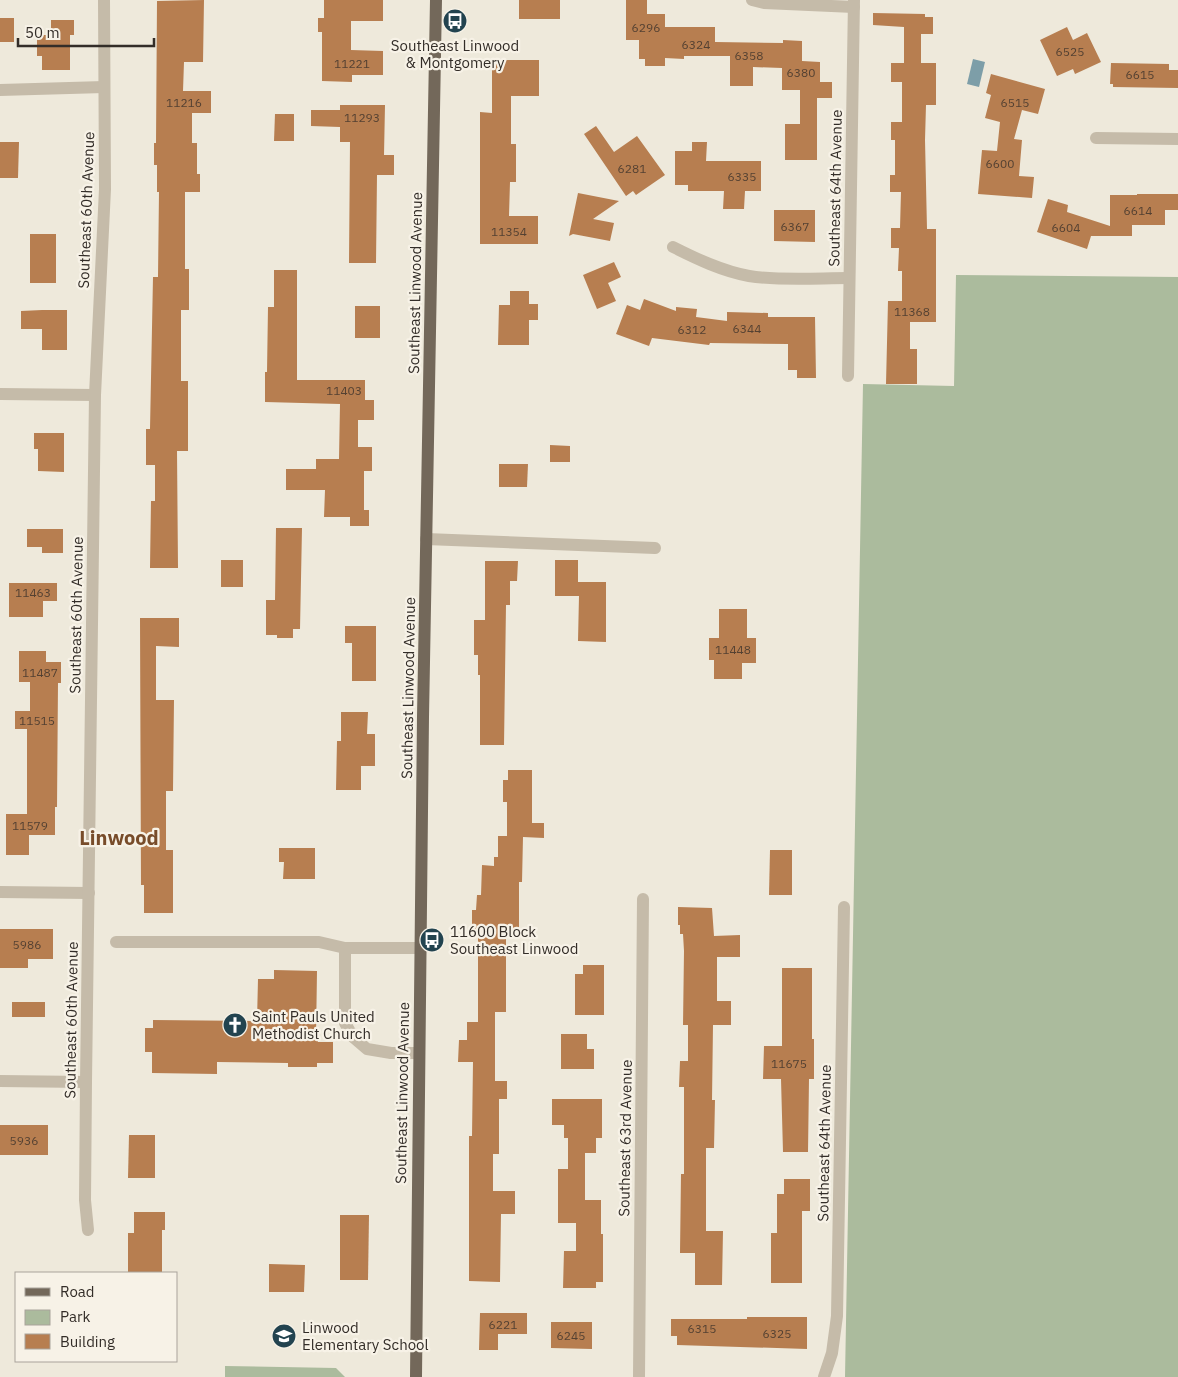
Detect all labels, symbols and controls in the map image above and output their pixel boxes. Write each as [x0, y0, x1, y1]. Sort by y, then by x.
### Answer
bus stop icon: Southeast Linwood & Montgomery [442, 8, 468, 34]
scale bar [18, 15, 154, 47]
house number: 6296 [632, 20, 660, 35]
text: 50 m [25, 23, 60, 42]
place label: Southeast Linwood & Montgomery [391, 36, 519, 72]
house number: 6324 [682, 37, 710, 52]
house number: 6525 [1056, 44, 1084, 59]
house number: 6358 [735, 48, 763, 63]
house number: 11221 [334, 56, 370, 71]
house number: 6380 [787, 65, 815, 80]
house number: 6615 [1126, 67, 1154, 82]
house number: 11216 [166, 95, 202, 110]
house number: 6515 [1001, 95, 1029, 110]
street label: Southeast 64th Avenue [824, 109, 846, 267]
house number: 11293 [344, 110, 380, 125]
street label: Southeast 60th Avenue [74, 131, 98, 289]
house number: 6600 [986, 156, 1014, 171]
house number: 6281 [618, 161, 646, 176]
house number: 6335 [728, 169, 756, 184]
street label: Southeast Linwood Avenue [404, 192, 426, 374]
house number: 6614 [1124, 203, 1152, 218]
house number: 6367 [781, 219, 809, 234]
house number: 6604 [1052, 220, 1080, 235]
house number: 11354 [491, 224, 527, 239]
house number: 11368 [894, 304, 930, 319]
house number: 6344 [733, 321, 761, 336]
house number: 6312 [678, 322, 706, 337]
house number: 11403 [326, 383, 362, 398]
street label: Southeast 60th Avenue [65, 536, 87, 694]
house number: 11463 [15, 585, 51, 600]
street label: Southeast Linwood Avenue [397, 597, 419, 779]
house number: 11448 [715, 642, 751, 657]
house number: 11487 [22, 665, 58, 680]
house number: 11515 [19, 713, 55, 728]
house number: 11579 [12, 818, 48, 833]
district label: Linwood [79, 824, 159, 851]
place label: 11600 Block Southeast Linwood [450, 922, 578, 958]
bus stop icon: 11600 Block Southeast Linwood [419, 927, 445, 953]
house number: 5986 [13, 937, 41, 952]
street label: Southeast 60th Avenue [60, 941, 82, 1099]
street label: Southeast Linwood Avenue [391, 1002, 413, 1184]
place label: Saint Pauls United Methodist Church [252, 1007, 375, 1043]
church icon: Saint Pauls United Methodist Church [222, 1012, 248, 1038]
house number: 11675 [771, 1056, 807, 1071]
street label: Southeast 63rd Avenue [614, 1059, 636, 1217]
street label: Southeast 64th Avenue [813, 1064, 835, 1222]
house number: 5936 [10, 1133, 38, 1148]
legend [15, 1272, 178, 1362]
text: Road [60, 1282, 95, 1301]
text: Park [60, 1307, 90, 1326]
house number: 6221 [489, 1317, 517, 1332]
place label: Linwood Elementary School [302, 1318, 429, 1354]
house number: 6315 [688, 1321, 716, 1336]
school or university icon: Linwood Elementary School [271, 1323, 297, 1349]
house number: 6325 [763, 1326, 791, 1341]
house number: 6245 [557, 1328, 585, 1343]
text: Building [60, 1332, 115, 1351]

